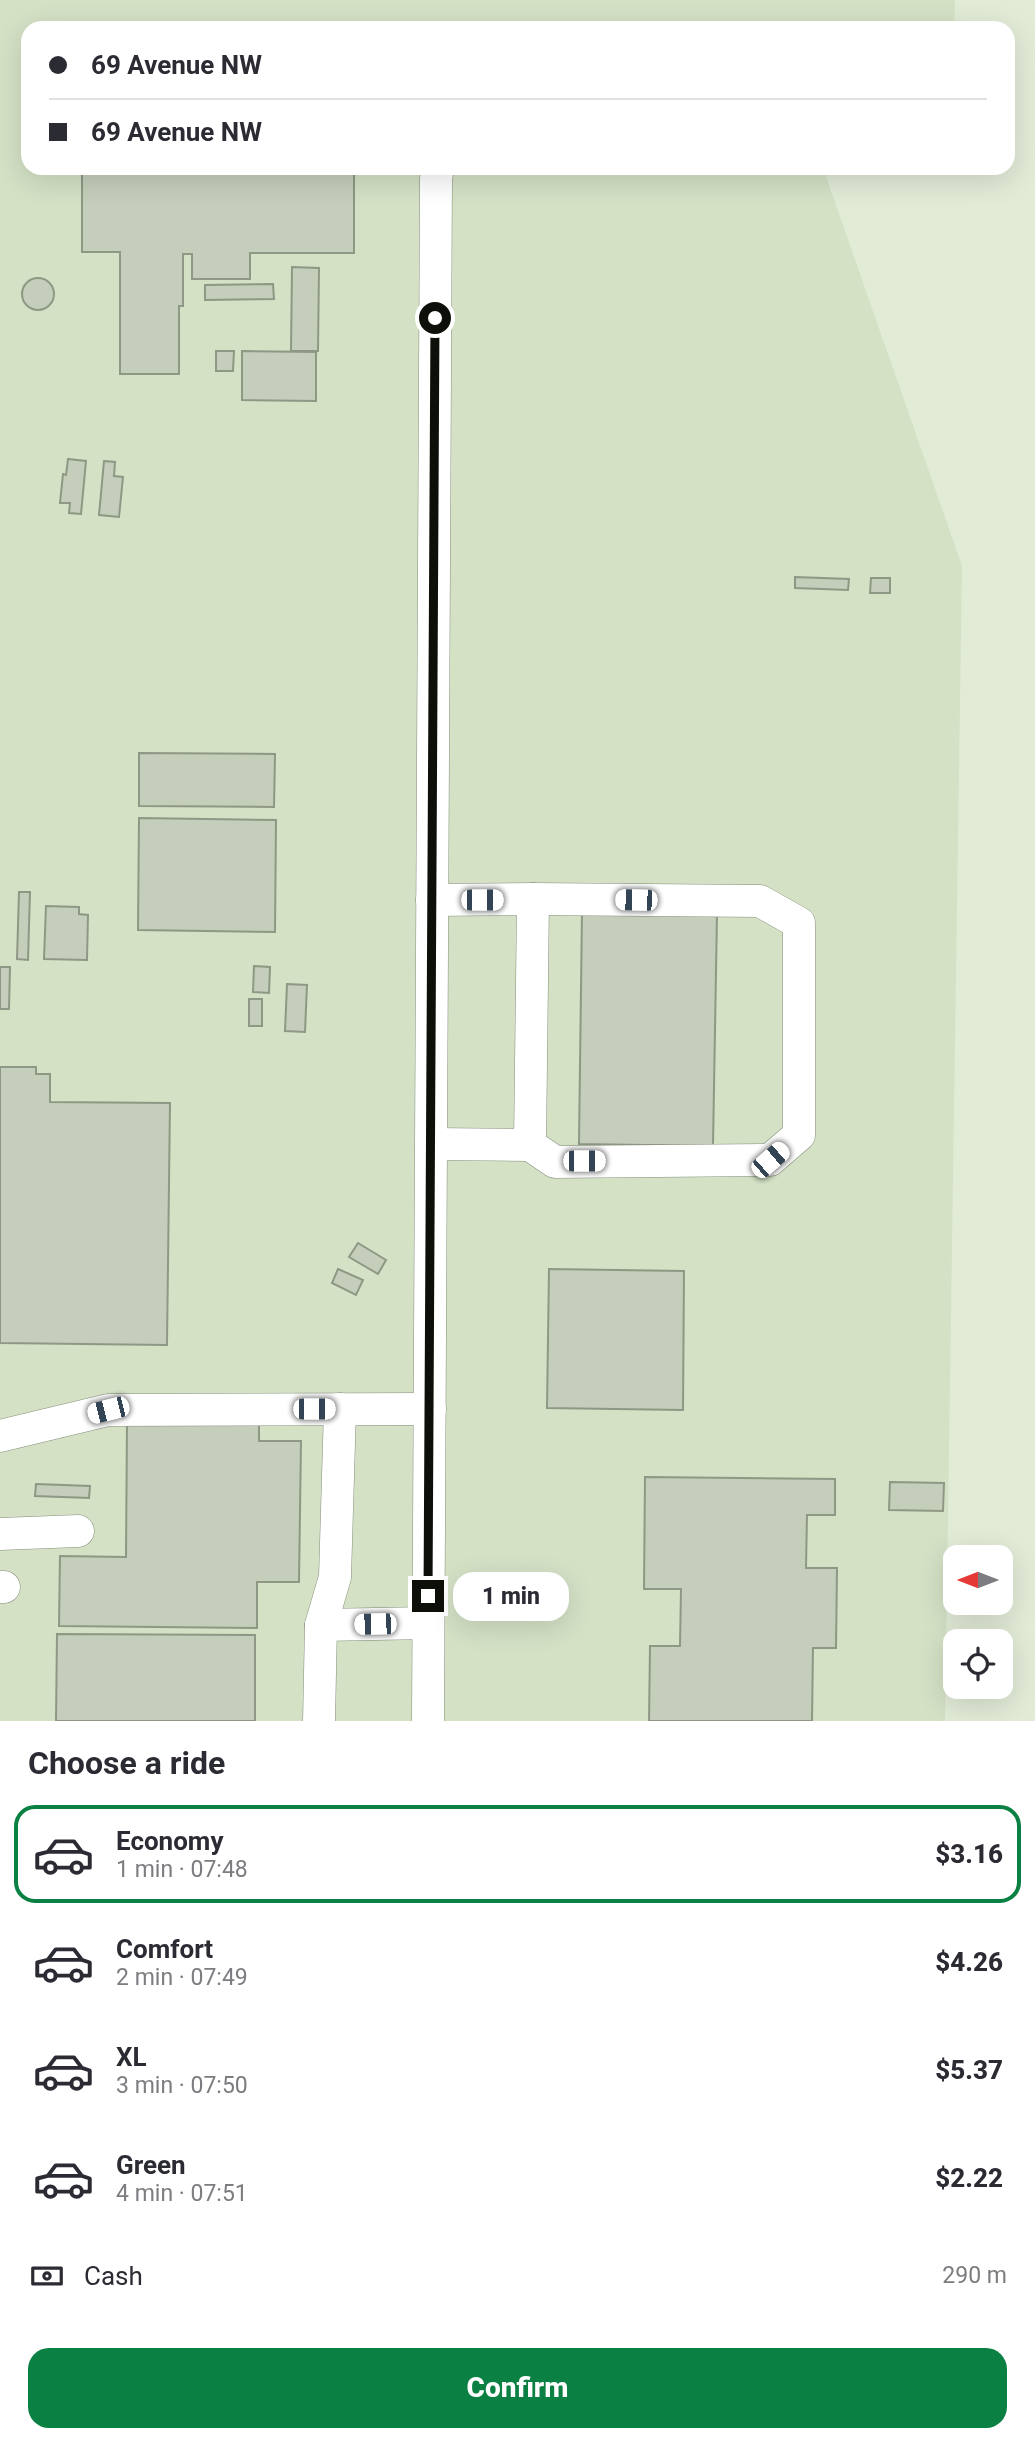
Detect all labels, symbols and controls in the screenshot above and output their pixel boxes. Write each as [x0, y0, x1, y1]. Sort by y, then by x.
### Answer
text: 69 Avenue NW [91, 50, 262, 80]
text: 69 Avenue NW [91, 117, 262, 147]
route start [419, 302, 451, 334]
car [615, 889, 658, 911]
car [462, 890, 504, 911]
car [748, 1138, 793, 1182]
car [564, 1151, 606, 1172]
car [86, 1395, 131, 1425]
car [294, 1399, 336, 1420]
north arrow [943, 1545, 1013, 1615]
map controls [943, 1545, 1013, 1699]
callout: 1 min [452, 1572, 568, 1620]
route end [412, 1580, 444, 1612]
text: 1 min [482, 1583, 540, 1610]
car [354, 1613, 397, 1635]
button: locate [943, 1629, 1013, 1699]
text: Choose a ride [28, 1744, 225, 1782]
icon: car [32, 1823, 95, 1886]
text: Economy [116, 1826, 223, 1856]
text: $3.16 [935, 1839, 1003, 1869]
text: 1 min · 07:48 [116, 1856, 248, 1883]
icon: car [32, 1931, 95, 1994]
text: Comfort [116, 1934, 213, 1964]
text: $4.26 [935, 1947, 1003, 1977]
text: 2 min · 07:49 [116, 1964, 248, 1991]
icon: car [32, 2039, 95, 2102]
text: XL [116, 2042, 147, 2072]
text: $5.37 [935, 2055, 1003, 2085]
text: 3 min · 07:50 [116, 2072, 248, 2099]
icon: car [32, 2147, 95, 2210]
text: Green [116, 2150, 186, 2180]
text: $2.22 [935, 2163, 1003, 2193]
text: 4 min · 07:51 [116, 2180, 248, 2207]
icon: cash [28, 2257, 66, 2295]
text: Cash [84, 2261, 143, 2291]
text: 290 m [942, 2262, 1007, 2289]
button: Confirm [28, 2348, 1007, 2428]

